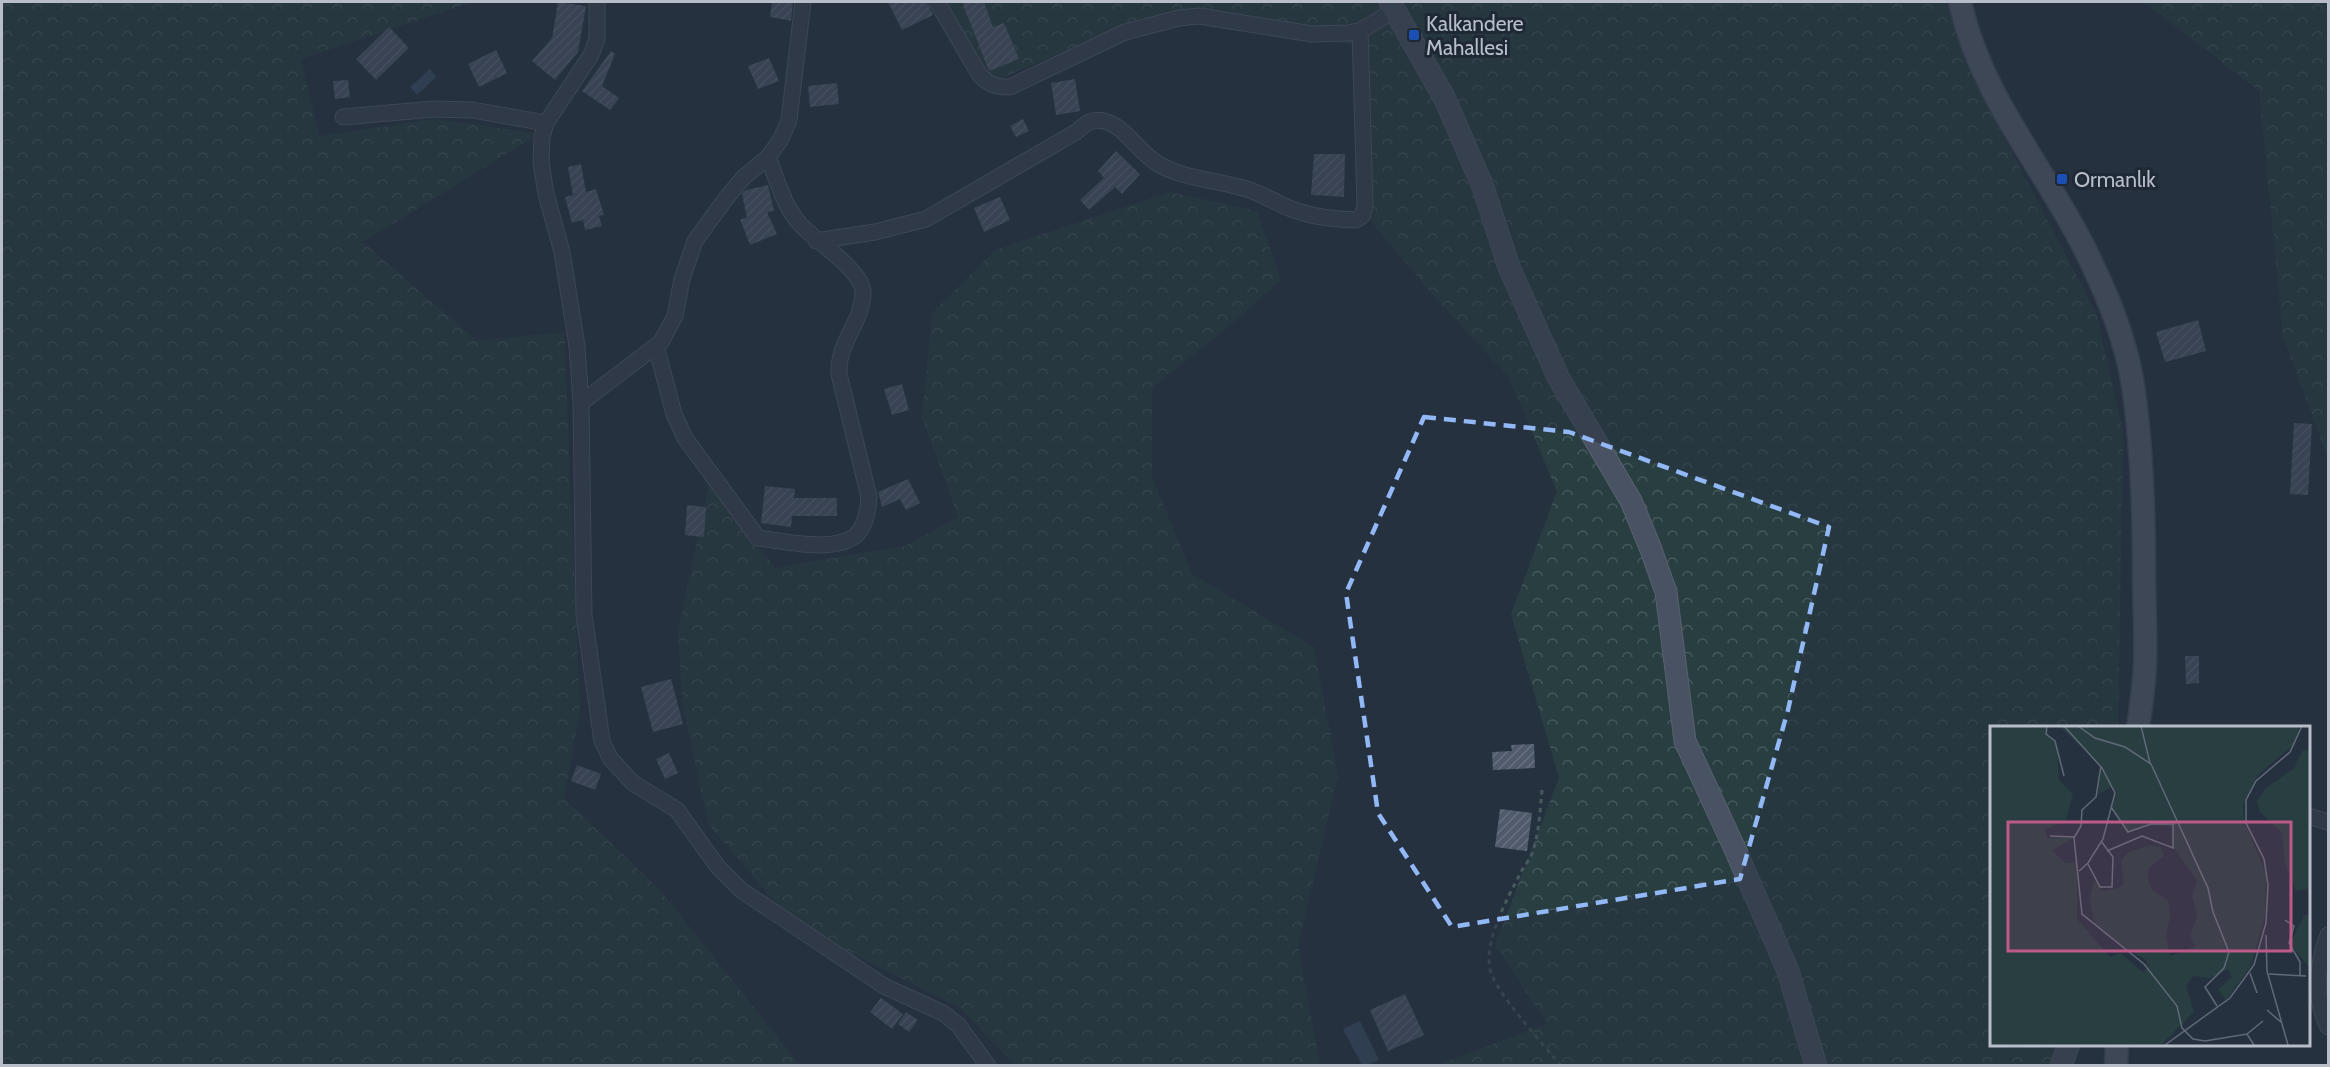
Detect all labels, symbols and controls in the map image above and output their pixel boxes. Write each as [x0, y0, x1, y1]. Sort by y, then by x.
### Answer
place label: Kalkandere Mahallesi [1426, 11, 1524, 60]
marker: Kalkandere Mahallesi [1407, 28, 1421, 42]
place label: Ormanlık [2074, 167, 2156, 192]
marker: Ormanlık [2055, 172, 2069, 186]
inset map [1990, 726, 2309, 1046]

